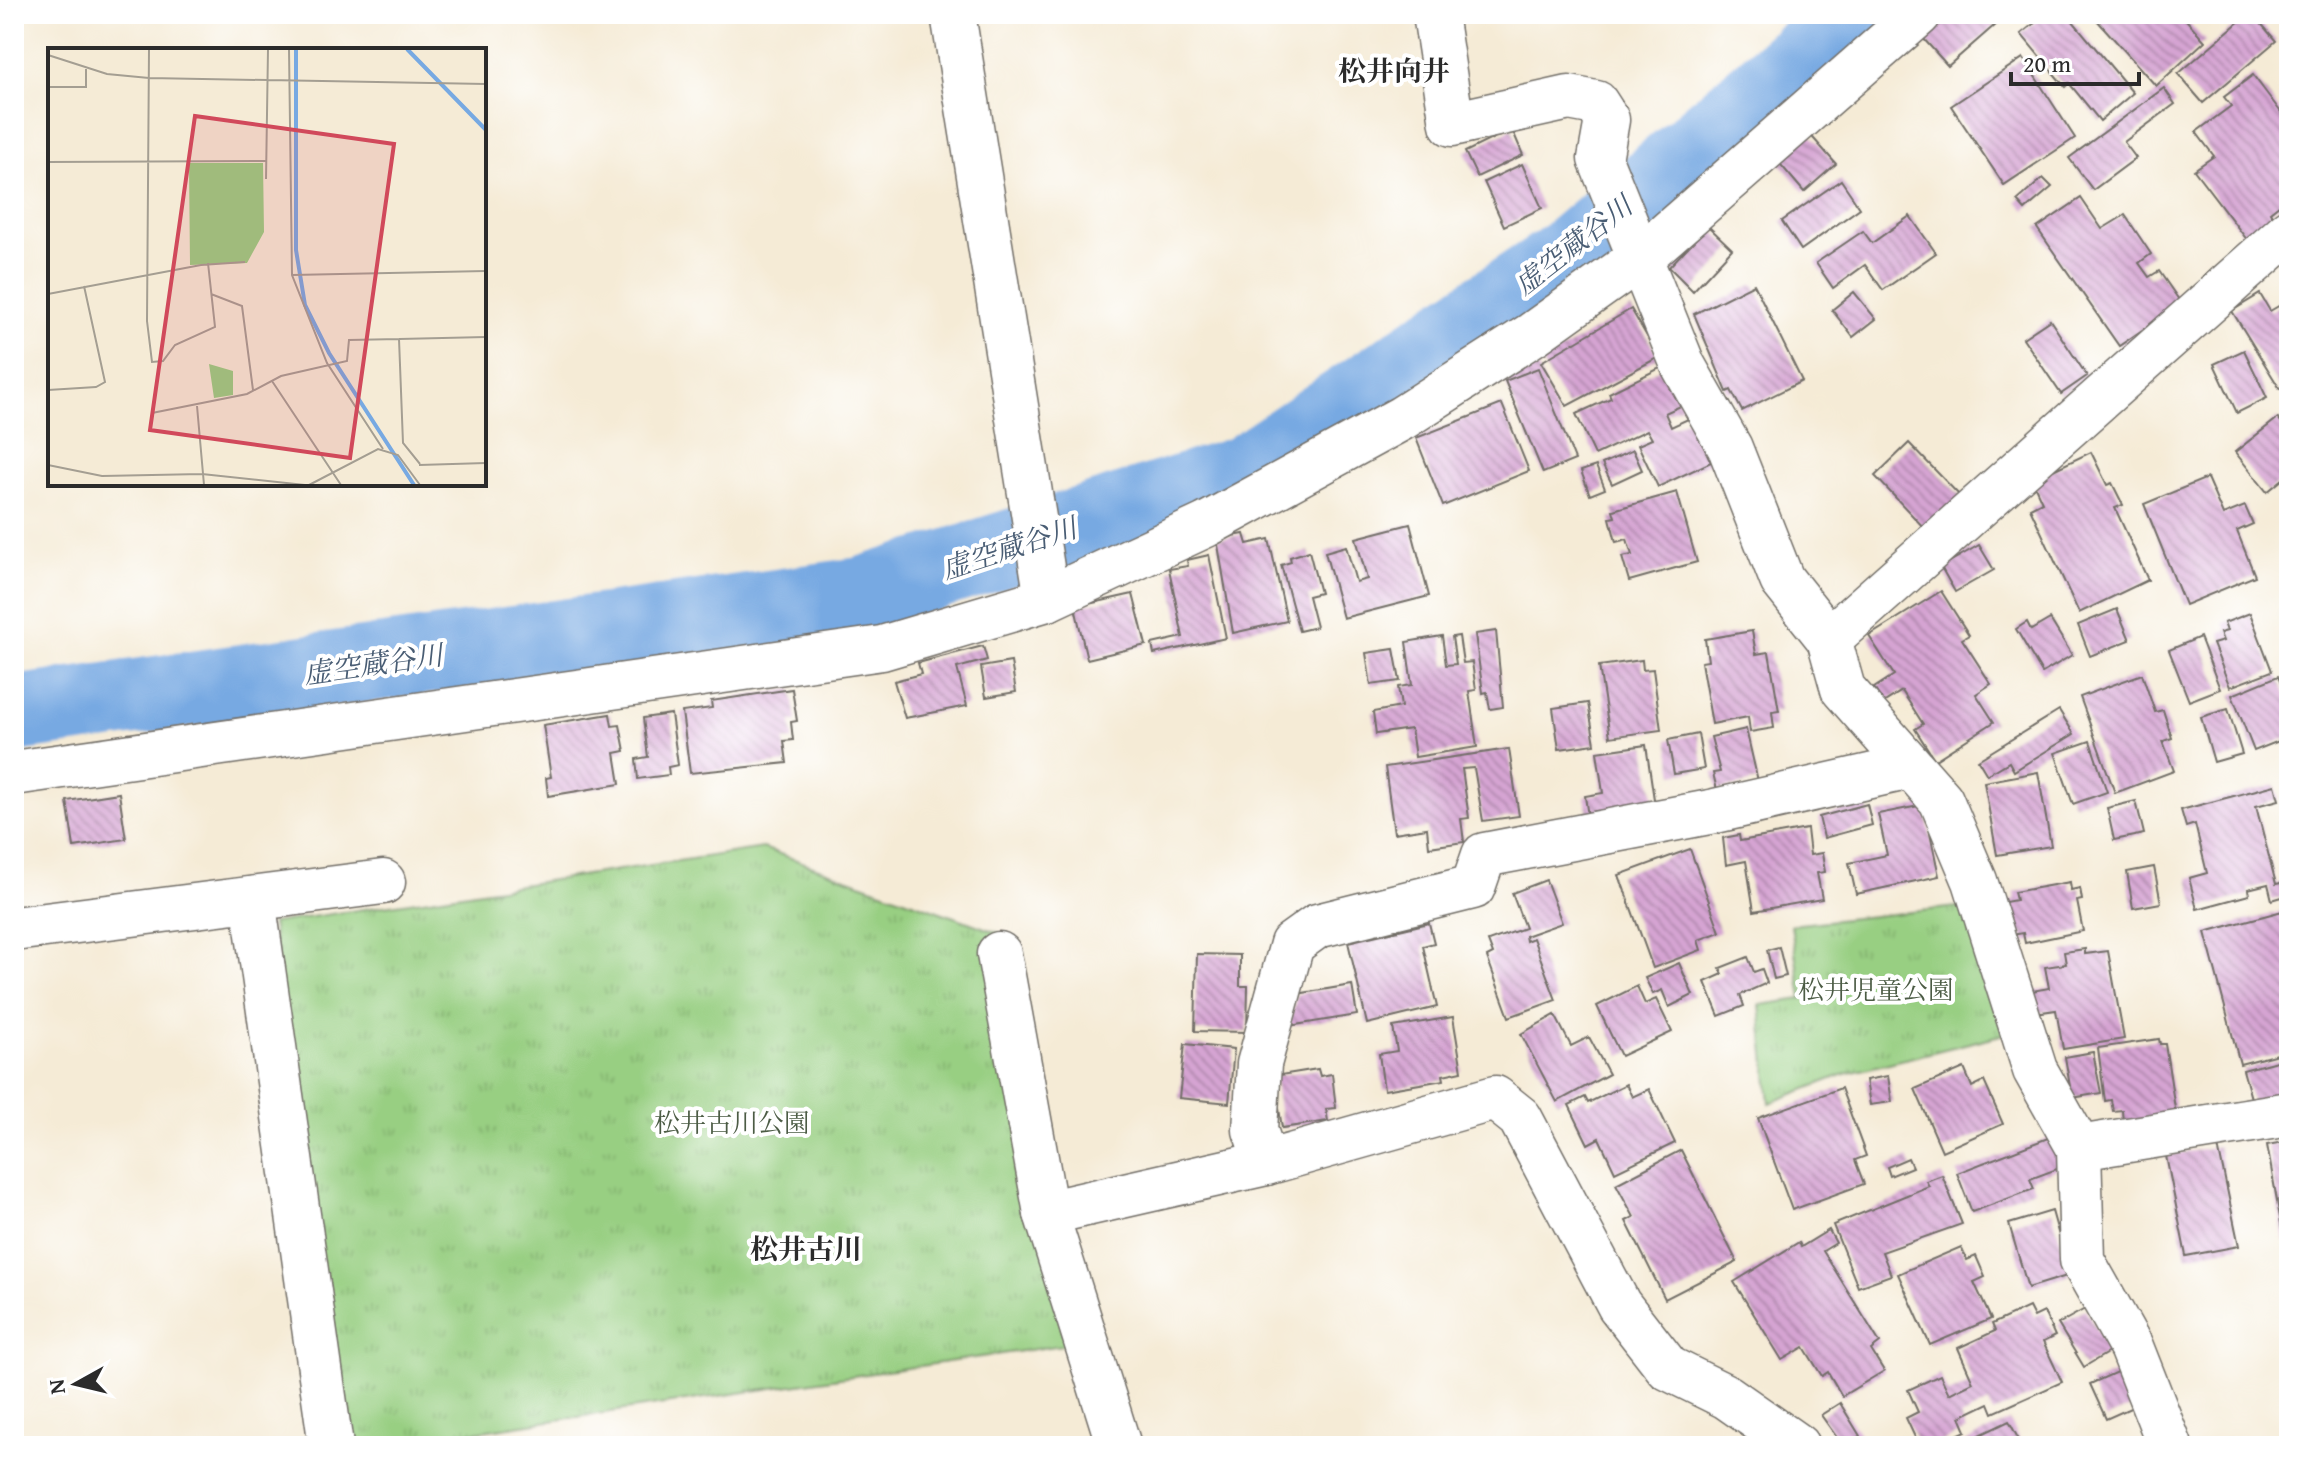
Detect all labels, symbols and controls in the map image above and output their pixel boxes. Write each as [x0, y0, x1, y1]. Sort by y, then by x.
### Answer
scale bar [2011, 36, 2139, 86]
text: 20 m [2023, 46, 2071, 81]
inset map [48, 48, 486, 486]
district label: 松井向井 [1338, 50, 1450, 91]
water label: 虚空蔵谷川 [1505, 184, 1643, 304]
water label: 虚空蔵谷川 [936, 505, 1085, 589]
water label: 虚空蔵谷川 [301, 633, 448, 694]
park label: 松井児童公園 [1798, 970, 1954, 1009]
park label: 松井古川公園 [654, 1103, 810, 1142]
district label: 松井古川 [750, 1228, 862, 1269]
north arrow [36, 1344, 116, 1424]
text: N [39, 1377, 73, 1396]

